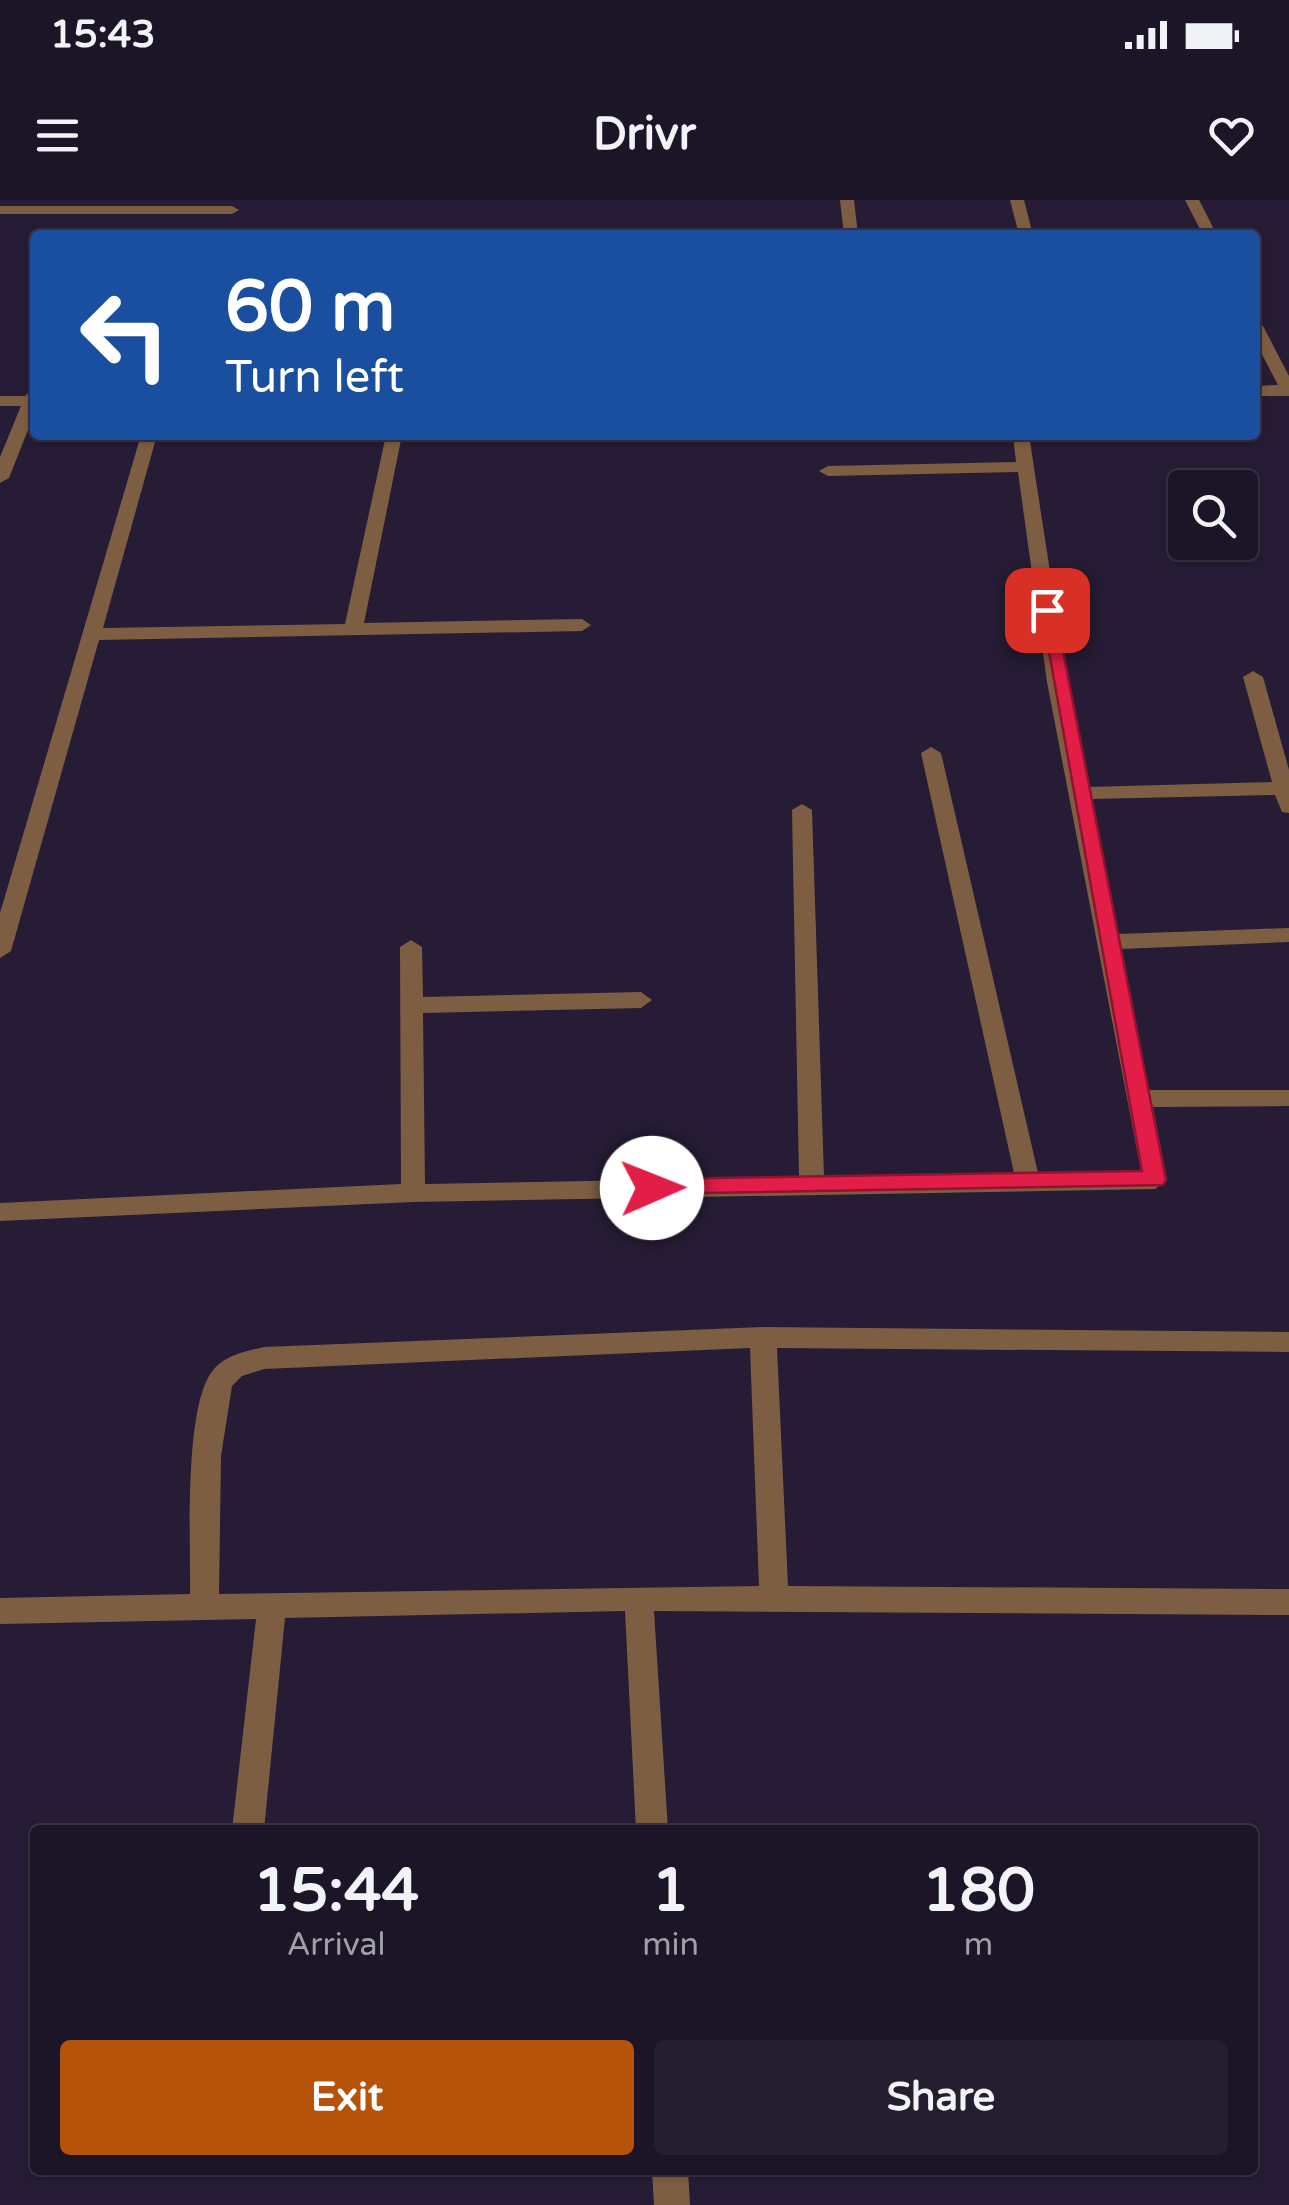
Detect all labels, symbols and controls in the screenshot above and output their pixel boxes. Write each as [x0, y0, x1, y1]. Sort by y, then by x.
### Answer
text: 15:43 [50, 12, 155, 58]
icon: menu [30, 108, 85, 163]
text: Drivr [593, 108, 696, 162]
icon: heart [1204, 108, 1259, 163]
text: 60 m [225, 266, 395, 350]
icon: left [60, 270, 190, 400]
text: Turn left [225, 351, 404, 405]
map controls [1168, 470, 1258, 560]
button: search [1168, 470, 1258, 560]
pin [1005, 568, 1090, 653]
icon: arrive [1020, 583, 1075, 638]
position arrow [600, 1136, 704, 1240]
text: 15:44 [253, 1855, 419, 1927]
text: 1 [652, 1855, 689, 1927]
text: 180 [922, 1855, 1035, 1927]
text: Arrival [287, 1926, 386, 1964]
text: min [642, 1926, 699, 1964]
text: m [964, 1926, 993, 1964]
button: Exit [60, 2040, 634, 2155]
button: Share [654, 2040, 1228, 2155]

